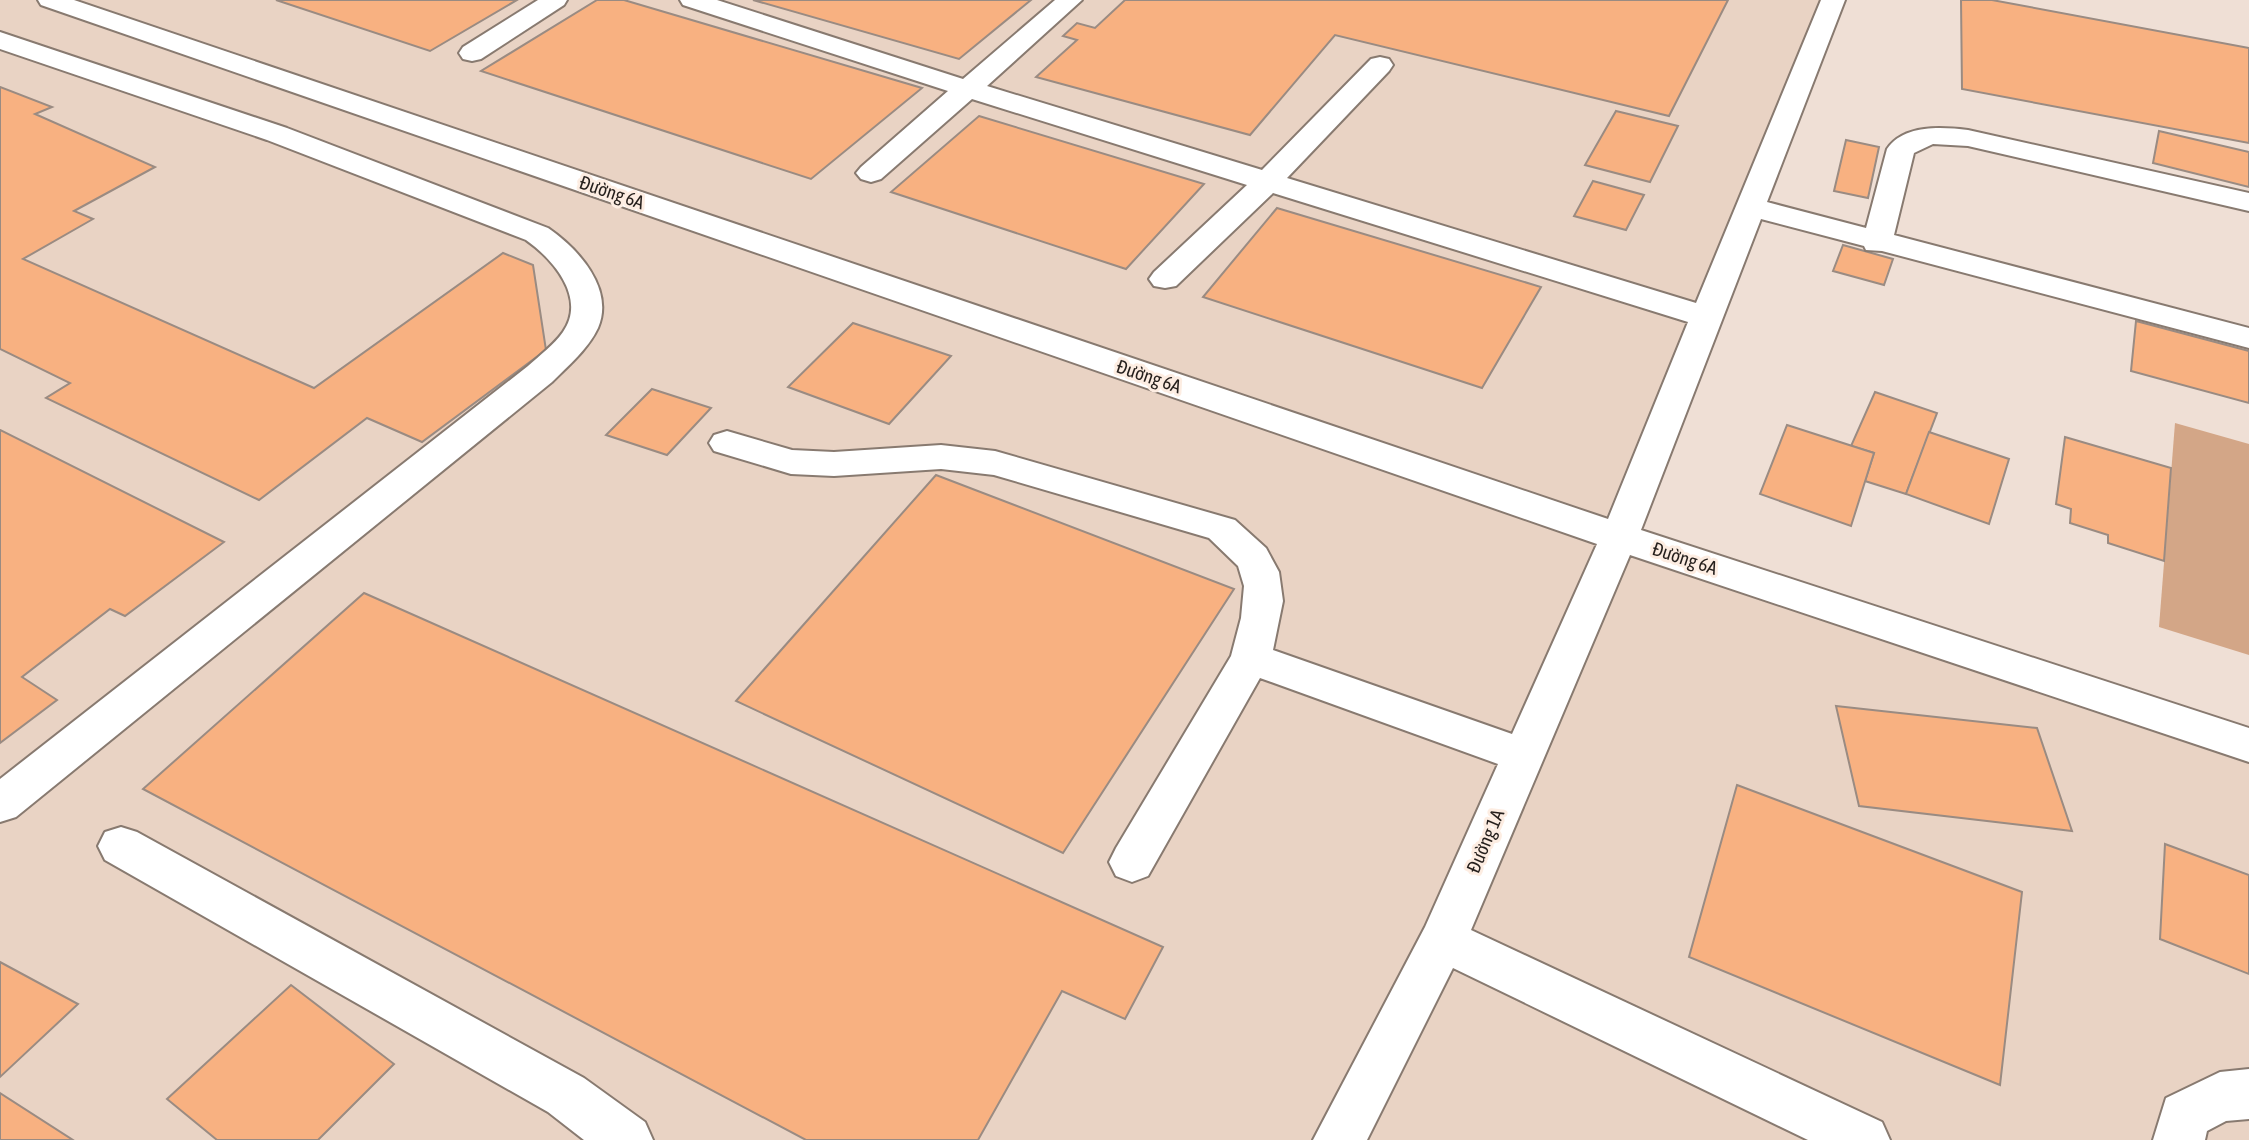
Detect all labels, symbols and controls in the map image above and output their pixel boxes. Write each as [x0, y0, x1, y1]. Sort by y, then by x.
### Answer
street label: Đường 6A [577, 171, 648, 214]
street label: Đường 6A [1114, 355, 1185, 398]
street label: Đường 6A [1650, 537, 1721, 579]
street label: Đường 1A [1462, 805, 1508, 876]

